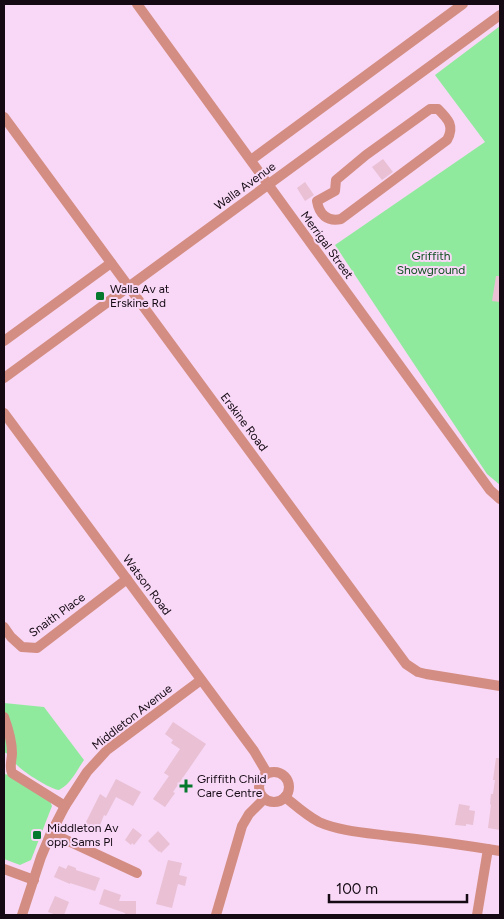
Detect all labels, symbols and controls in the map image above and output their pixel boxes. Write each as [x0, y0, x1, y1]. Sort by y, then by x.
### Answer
street label: Walla Avenue [212, 159, 279, 213]
street label: Merrigal Street [298, 209, 356, 282]
park label: Griffith Showground [397, 249, 465, 277]
place label: Walla Av at Erskine Rd [110, 282, 170, 310]
marker: Walla Av at Erskine Rd [94, 290, 106, 302]
street label: Erskine Road [218, 390, 270, 454]
street label: Watson Road [120, 552, 174, 618]
street label: Snaith Place [26, 590, 88, 640]
street label: Middleton Avenue [89, 681, 175, 753]
place label: Griffith Child Care Centre [197, 772, 267, 800]
marker: Griffith Child Care Centre [179, 779, 193, 793]
place label: Middleton Av opp Sams Pl [47, 821, 119, 849]
marker: Middleton Av opp Sams Pl [31, 829, 43, 841]
scale bar [329, 872, 466, 904]
text: 100 m [336, 880, 378, 898]

